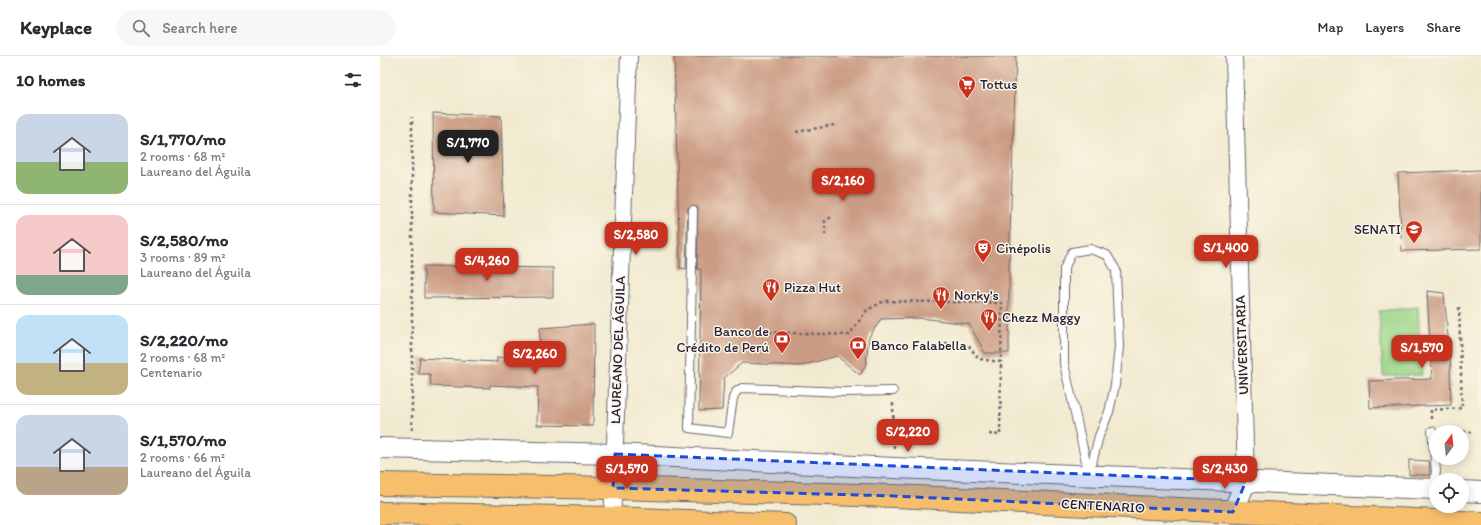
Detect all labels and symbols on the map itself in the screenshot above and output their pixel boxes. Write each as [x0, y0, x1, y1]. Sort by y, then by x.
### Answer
supermarket icon: Tottus [957, 74, 977, 99]
place label: Tottus [980, 76, 1017, 93]
pin: S/1,770 [431, 130, 505, 164]
pin: S/2,160 [806, 168, 880, 202]
school or university icon: SENATI [1404, 219, 1424, 244]
place label: SENATI [1354, 221, 1401, 238]
pin: S/2,580 [599, 222, 673, 256]
pin: S/1,400 [1189, 235, 1263, 269]
theatre icon: Cinépolis [973, 238, 993, 263]
place label: Cinépolis [996, 240, 1051, 257]
pin: S/4,260 [450, 248, 524, 282]
street label: LAUREANO DEL ÁGUILA [607, 276, 629, 424]
restaurant icon: Pizza Hut [761, 277, 781, 302]
place label: Pizza Hut [784, 279, 841, 296]
restaurant icon: Norky's [931, 285, 951, 310]
place label: Norky's [954, 287, 999, 304]
street label: UNIVERSITARIA [1232, 295, 1252, 395]
restaurant icon: Chezz Maggy [979, 307, 999, 332]
place label: Chezz Maggy [1002, 309, 1081, 326]
place label: Banco de Crédito de Perú [676, 323, 769, 356]
bank icon: Banco de Crédito de Perú [772, 329, 792, 354]
bank icon: Banco Falabella [848, 335, 868, 360]
pin: S/1,570 [1385, 335, 1459, 369]
place label: Banco Falabella [871, 337, 968, 354]
pin: S/2,260 [498, 341, 572, 375]
pin: S/2,220 [871, 419, 945, 453]
north arrow [1429, 425, 1469, 465]
pin: S/1,570 [590, 456, 664, 490]
pin: S/2,430 [1188, 456, 1262, 490]
street label: CENTENARIO [1060, 495, 1146, 517]

